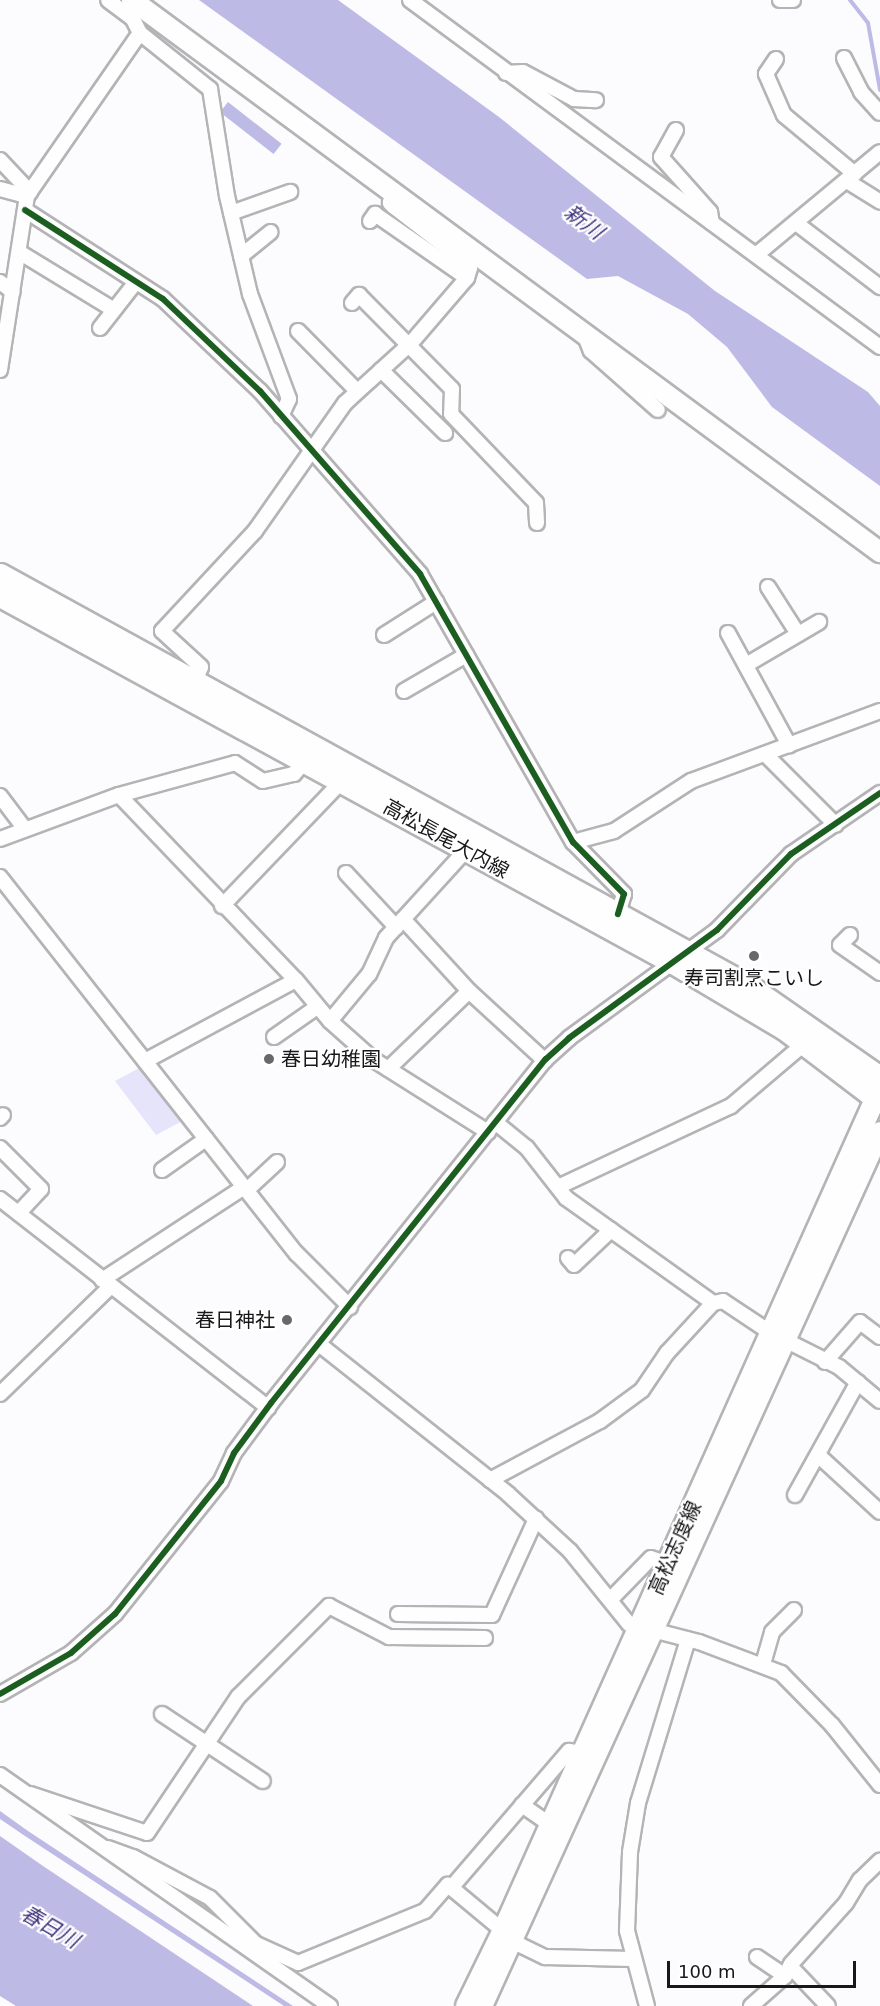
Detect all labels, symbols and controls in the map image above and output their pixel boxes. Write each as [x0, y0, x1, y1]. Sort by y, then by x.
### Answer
water label: 新川 [560, 199, 608, 245]
street label: 高松長尾大内線 [379, 795, 513, 883]
marker: 寿司割烹こいし [747, 949, 761, 963]
place label: 寿司割烹こいし [684, 966, 824, 990]
place label: 春日幼稚園 [281, 1047, 381, 1071]
marker: 春日幼稚園 [262, 1052, 276, 1066]
place label: 春日神社 [195, 1308, 275, 1332]
marker: 春日神社 [280, 1313, 294, 1327]
street label: 高松志度線 [644, 1497, 706, 1599]
water label: 春日川 [16, 1900, 84, 1954]
scale bar [670, 1949, 859, 1987]
text: 100 m [678, 1961, 736, 1982]

